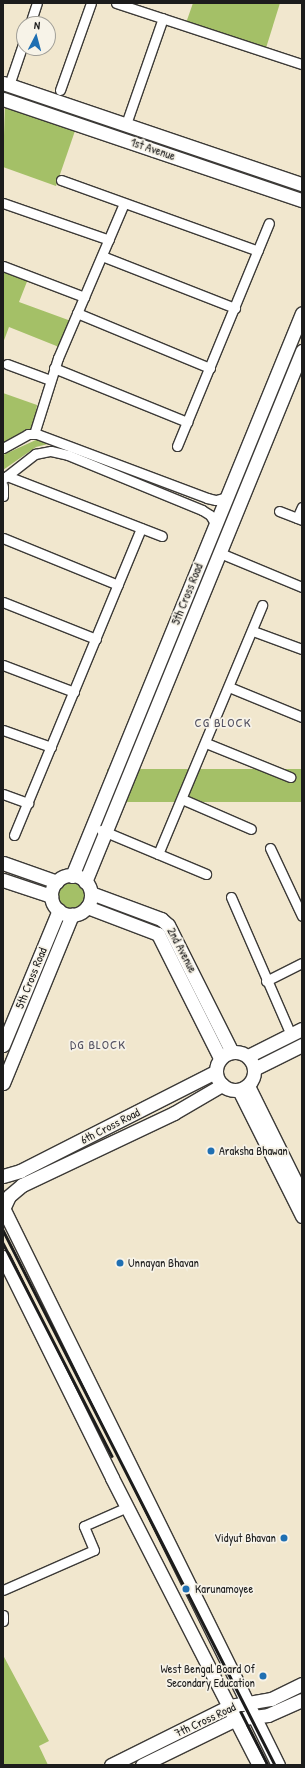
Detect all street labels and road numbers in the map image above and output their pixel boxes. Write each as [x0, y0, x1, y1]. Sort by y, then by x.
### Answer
street label: 1st Avenue [129, 135, 177, 163]
street label: 5th Cross Road [168, 561, 206, 627]
street label: 2nd Avenue [164, 925, 200, 975]
street label: 5th Cross Road [12, 945, 50, 1011]
street label: 6th Cross Road [78, 1105, 142, 1147]
street label: 7th Cross Road [172, 1700, 238, 1740]

